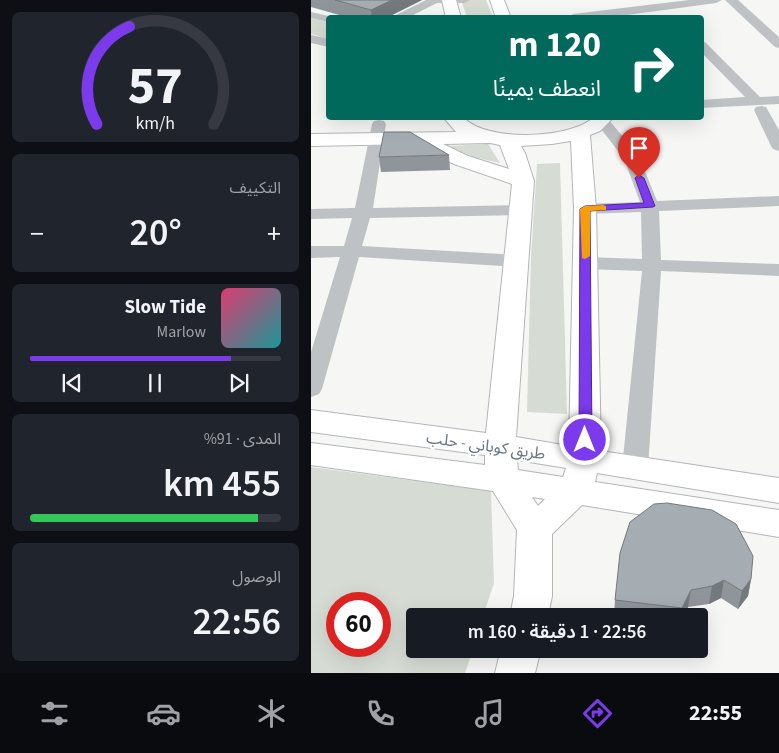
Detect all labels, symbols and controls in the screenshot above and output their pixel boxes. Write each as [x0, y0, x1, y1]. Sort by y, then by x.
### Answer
text: 120 m [509, 20, 601, 70]
icon: right [619, 35, 684, 100]
text: 57 [128, 50, 183, 124]
text: انعطف يمينًا [493, 73, 601, 105]
text: km/h [136, 111, 175, 136]
pin [618, 127, 660, 178]
icon: arrive [625, 134, 653, 162]
text: التكييف [229, 177, 281, 199]
text: 20° [129, 206, 182, 260]
text: − [30, 214, 44, 254]
text: + [267, 214, 281, 254]
text: Slow Tide [125, 294, 206, 321]
text: Marlow [157, 321, 206, 343]
icon: previous [58, 369, 86, 397]
icon: pause [141, 369, 169, 397]
icon: next [225, 369, 253, 397]
position arrow [558, 413, 610, 465]
street label: طريق كوباني - حلب [425, 427, 547, 466]
text: المدى · 91% [204, 428, 281, 450]
text: 455 km [163, 457, 281, 511]
text: الوصول [232, 566, 281, 588]
speed limit sign: 60 [326, 592, 391, 657]
text: 22:56 [193, 595, 281, 649]
text: 22:56 · 1 دقيقة · 160 m [468, 619, 646, 646]
icon: filters [37, 696, 72, 731]
icon: car [146, 696, 181, 731]
icon: climate [254, 696, 289, 731]
icon: phone [363, 696, 398, 731]
icon: music [472, 696, 507, 731]
icon: directions [580, 696, 615, 731]
text: 22:55 [689, 697, 742, 729]

